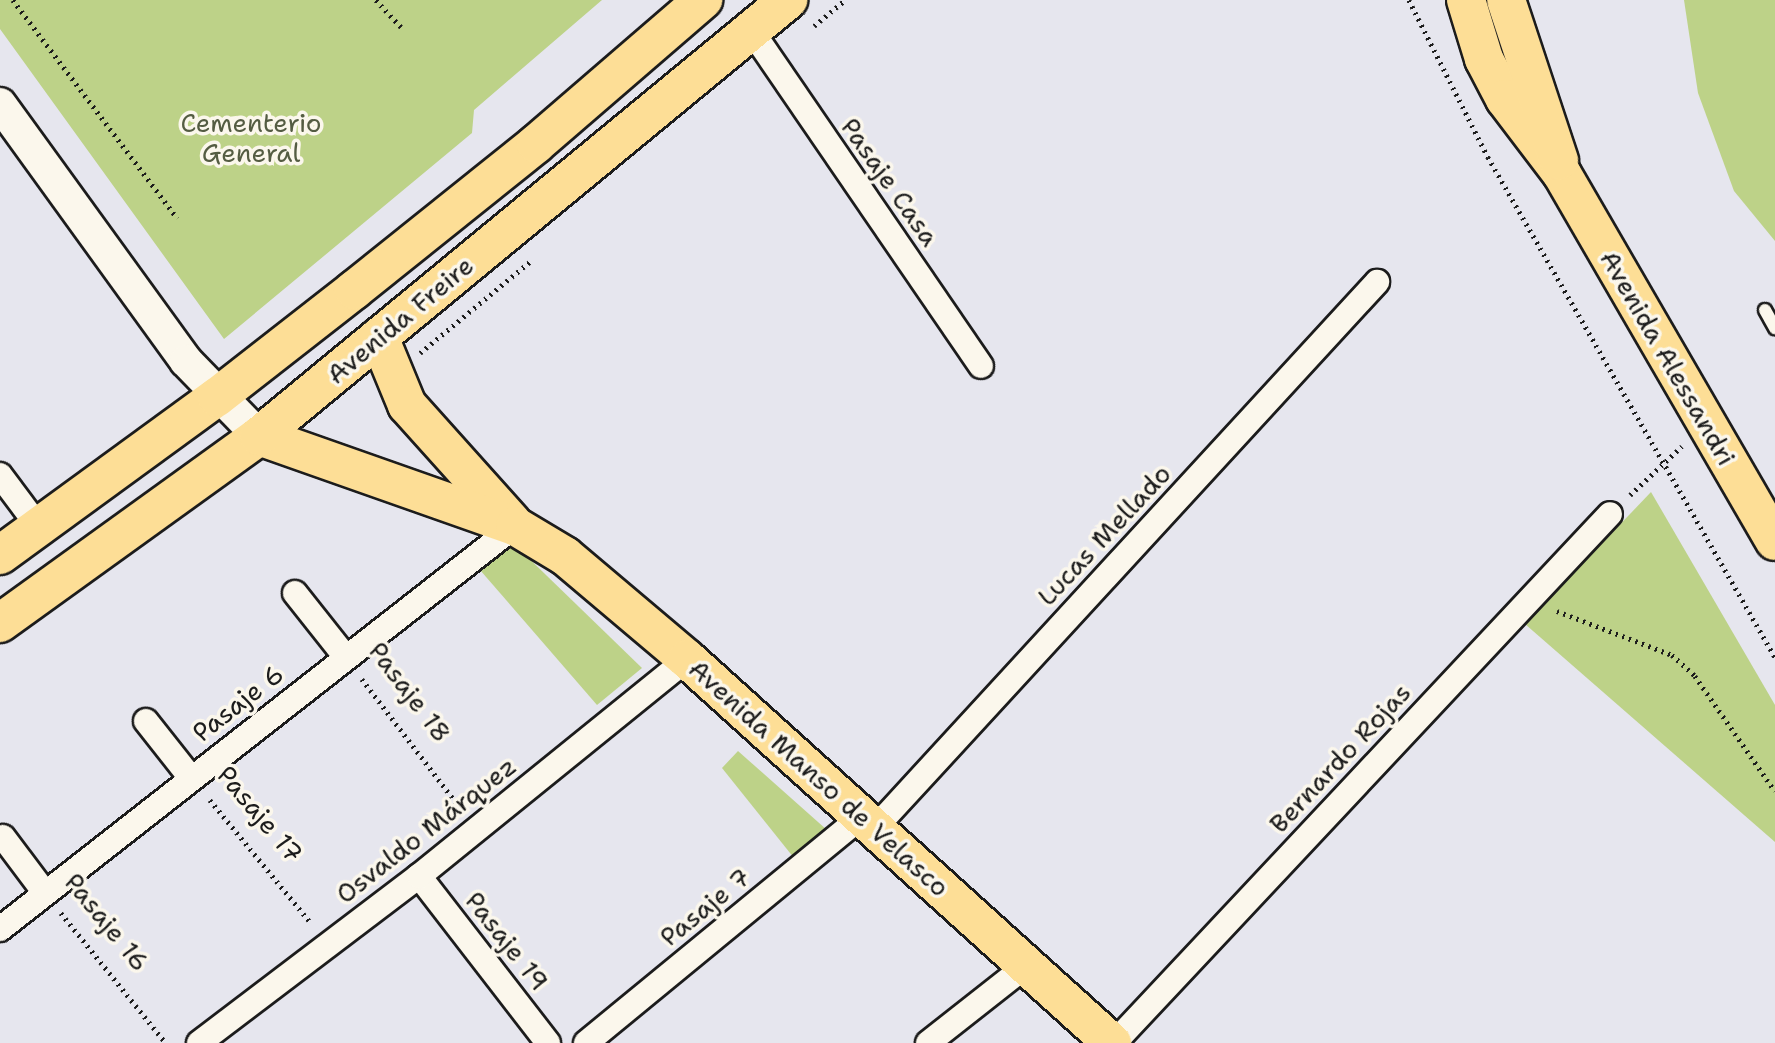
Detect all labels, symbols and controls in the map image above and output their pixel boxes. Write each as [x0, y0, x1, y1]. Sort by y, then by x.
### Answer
park label: Cementerio General [180, 107, 322, 168]
street label: Pasaje Casa [834, 112, 946, 252]
street label: Avenida Alessandri [1594, 245, 1742, 471]
street label: Avenida Freire [320, 250, 480, 390]
street label: Lucas Mellado [1031, 458, 1177, 612]
street label: Pasaje 18 [362, 636, 458, 748]
street label: Avenida Manso de Velasco [683, 653, 955, 903]
street label: Pasaje 6 [186, 658, 290, 748]
street label: Bernardo Rojas [1263, 677, 1417, 839]
street label: Osvaldo Márquez [330, 750, 522, 910]
street label: Pasaje 17 [211, 759, 309, 869]
street label: Pasaje 7 [654, 861, 756, 953]
street label: Pasaje 16 [58, 867, 156, 977]
street label: Pasaje 19 [459, 885, 555, 997]

